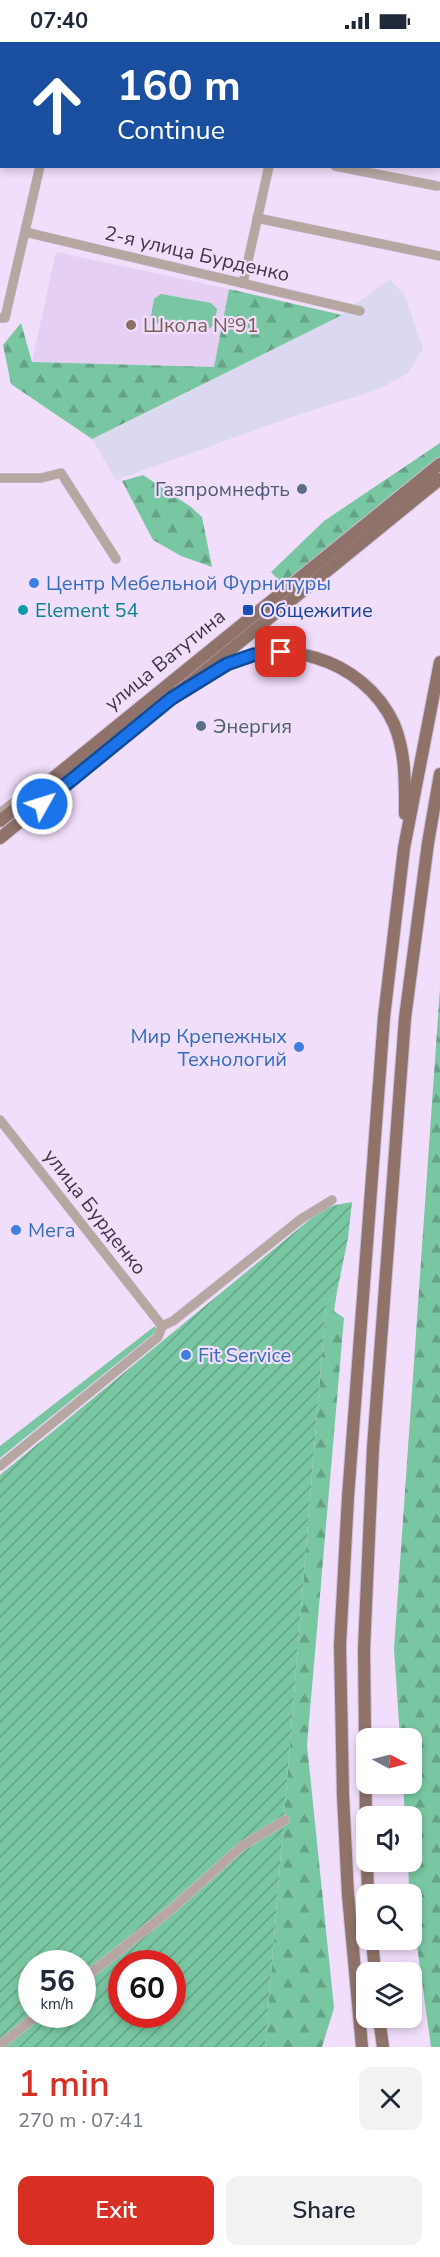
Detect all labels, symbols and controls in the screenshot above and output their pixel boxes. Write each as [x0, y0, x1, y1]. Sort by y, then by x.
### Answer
text: 07:40 [30, 6, 88, 36]
text: 160 m [117, 58, 241, 115]
icon: ahead [18, 66, 96, 144]
text: Continue [117, 112, 225, 149]
street label: 2-я улица Бурденко [102, 220, 292, 288]
place label: Школа №91 [143, 312, 259, 339]
marker: Школа №91 [124, 318, 138, 332]
place label: Газпромнефть [155, 476, 290, 503]
marker: Газпромнефть [295, 482, 309, 496]
place label: Центр Мебельной Фурнитуры [46, 570, 331, 597]
marker: Центр Мебельной Фурнитуры [27, 576, 41, 590]
place label: Element 54 [35, 597, 138, 624]
place label: Общежитие [260, 597, 373, 624]
marker: Element 54 [16, 603, 30, 617]
street label: улица Ватутина [99, 603, 231, 717]
marker: Общежитие [241, 603, 255, 617]
pin [255, 626, 306, 677]
icon: arrive [264, 635, 297, 668]
place label: Энергия [213, 713, 292, 740]
marker: Энергия [194, 719, 208, 733]
position arrow [10, 772, 74, 836]
place label: Мир Крепежных Технологий [130, 1023, 287, 1073]
marker: Мир Крепежных Технологий [292, 1040, 306, 1054]
street label: улица Бурденко [37, 1144, 153, 1280]
place label: Мега [28, 1217, 75, 1244]
marker: Мега [9, 1223, 23, 1237]
place label: Fit Service [198, 1342, 291, 1369]
marker: Fit Service [179, 1348, 193, 1362]
north arrow [356, 1728, 422, 1794]
map controls [356, 1728, 422, 2028]
button: sound [356, 1806, 422, 1872]
button: search [356, 1884, 422, 1950]
speed limit sign: 60 [108, 1950, 186, 2028]
text: 56 [39, 1961, 75, 2002]
button: layers [356, 1962, 422, 2028]
text: km/h [40, 1994, 74, 2014]
text: 1 min [18, 2060, 110, 2109]
button: close [359, 2067, 422, 2130]
text: 270 m · 07:41 [18, 2107, 144, 2134]
button: Exit [18, 2176, 214, 2245]
button: Share [226, 2176, 422, 2245]

